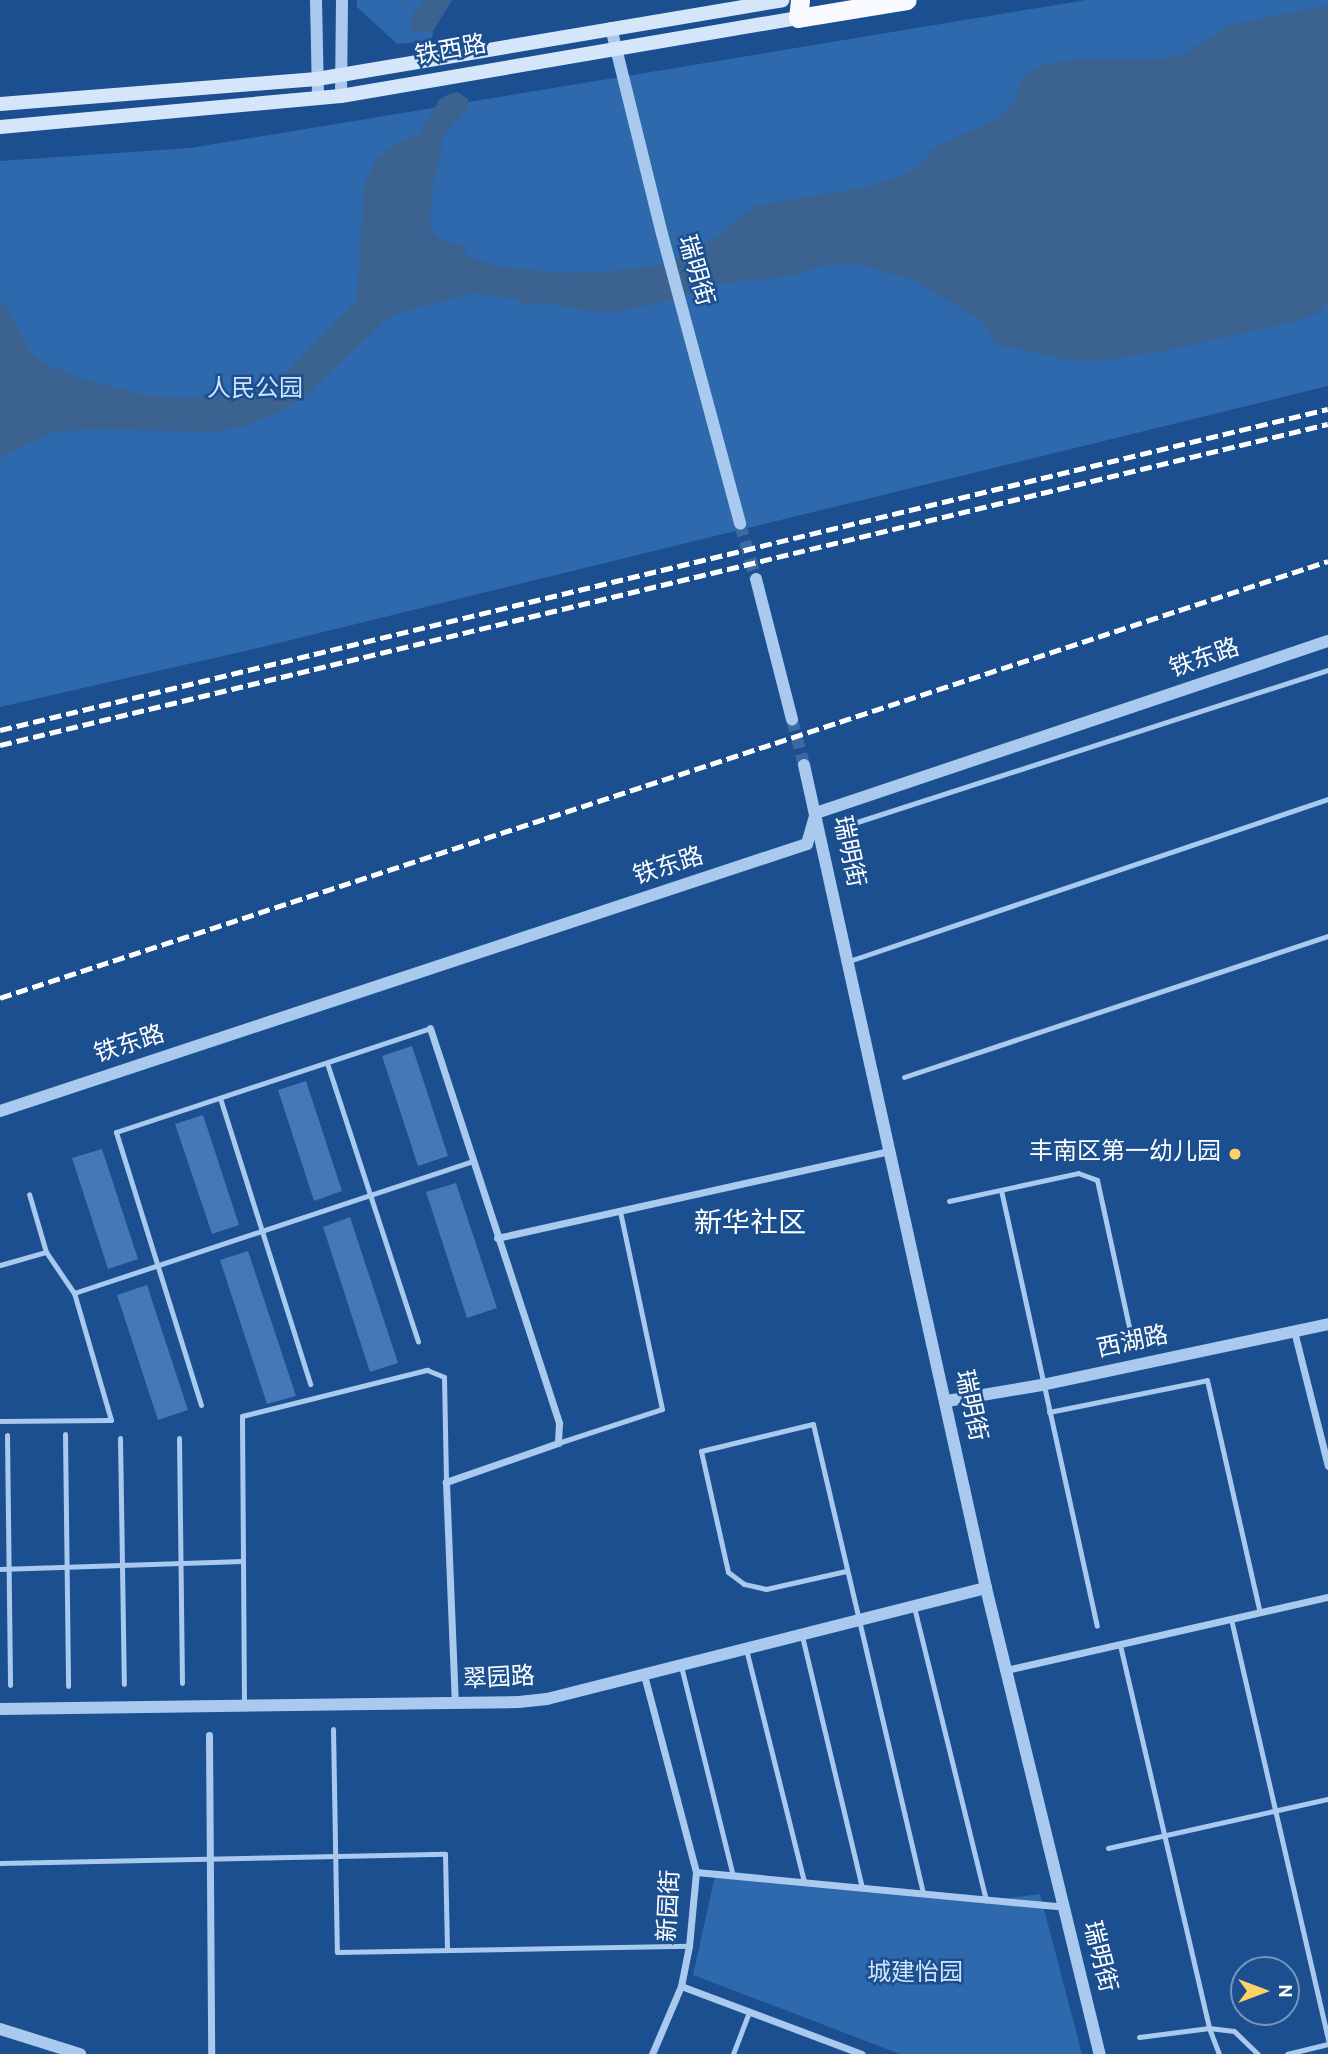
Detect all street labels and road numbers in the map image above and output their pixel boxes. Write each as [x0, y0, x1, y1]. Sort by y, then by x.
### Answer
street label: 铁西路 [413, 32, 489, 72]
street label: 瑞明街 [670, 232, 718, 310]
street label: 铁东路 [1166, 635, 1244, 685]
street label: 瑞明街 [825, 814, 869, 890]
street label: 铁东路 [630, 843, 708, 893]
street label: 铁东路 [91, 1021, 169, 1071]
street label: 西湖路 [1095, 1322, 1171, 1366]
street label: 瑞明街 [947, 1368, 991, 1444]
street label: 翠园路 [462, 1664, 536, 1696]
street label: 新园街 [655, 1869, 687, 1943]
street label: 瑞明街 [1075, 1919, 1121, 1995]

